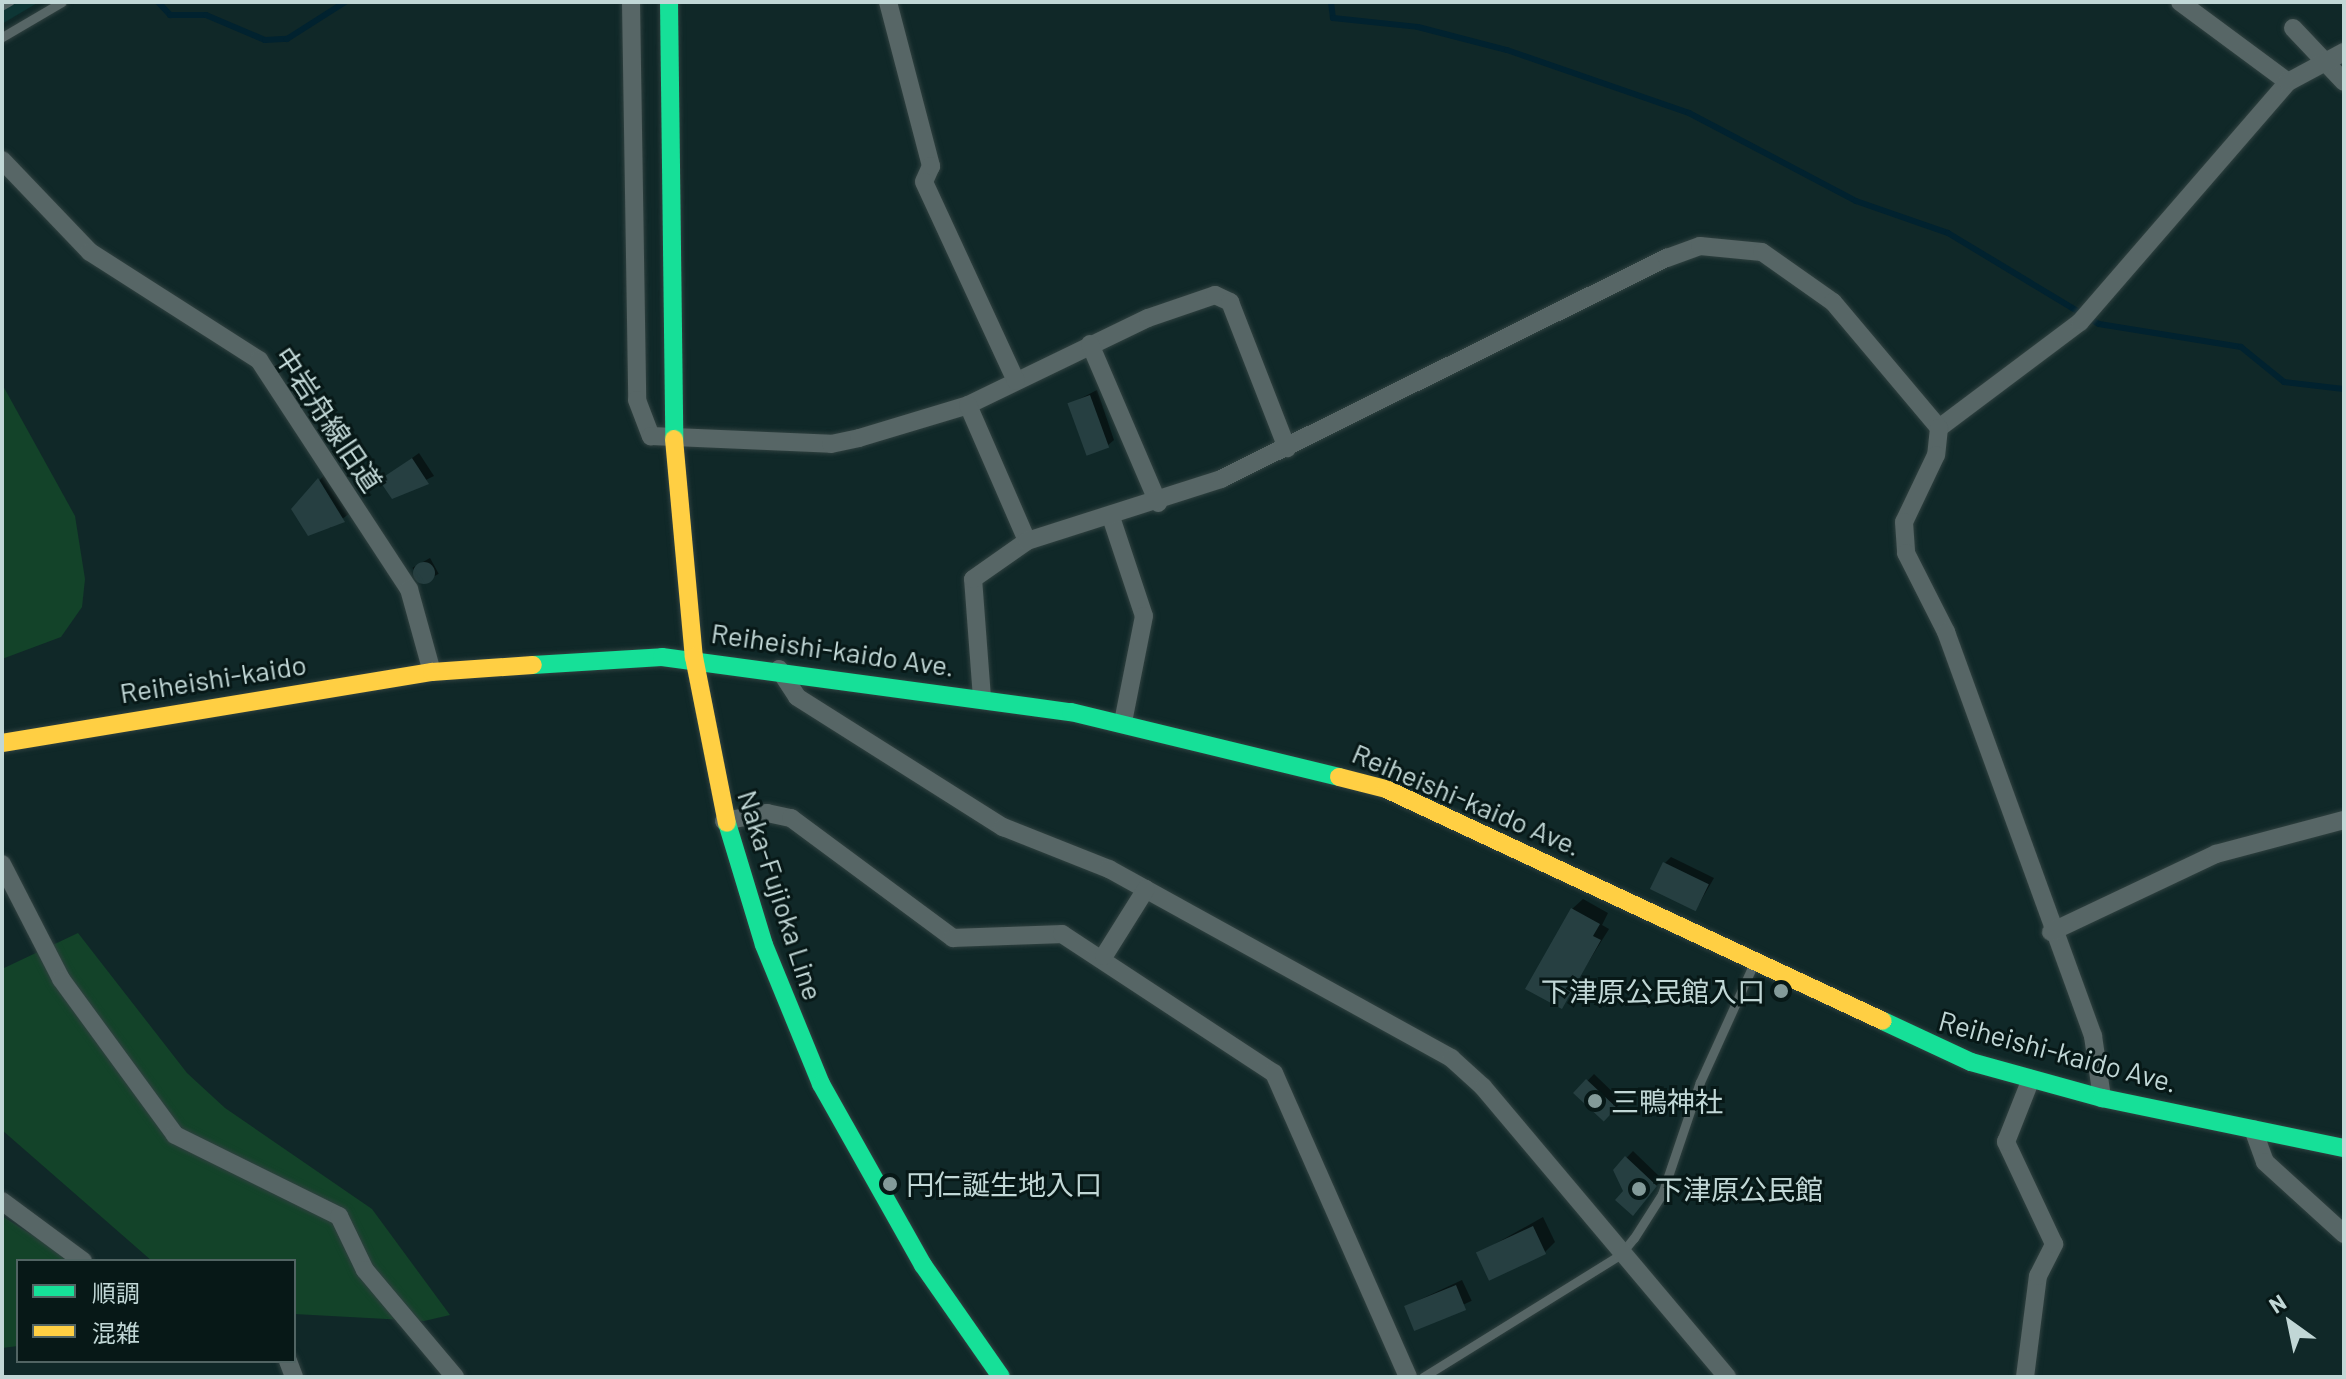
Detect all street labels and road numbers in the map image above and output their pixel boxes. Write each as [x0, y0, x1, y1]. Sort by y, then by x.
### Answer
street label: 中岩舟線旧道 [268, 340, 390, 498]
street label: Reiheishi-kaido Ave. [709, 615, 957, 683]
street label: Reiheishi-kaido [117, 647, 309, 709]
street label: Reiheishi-kaido Ave. [1348, 736, 1586, 862]
street label: Naka-Fujioka Line [731, 786, 831, 1004]
street label: Reiheishi-kaido Ave. [1935, 1003, 2181, 1099]

